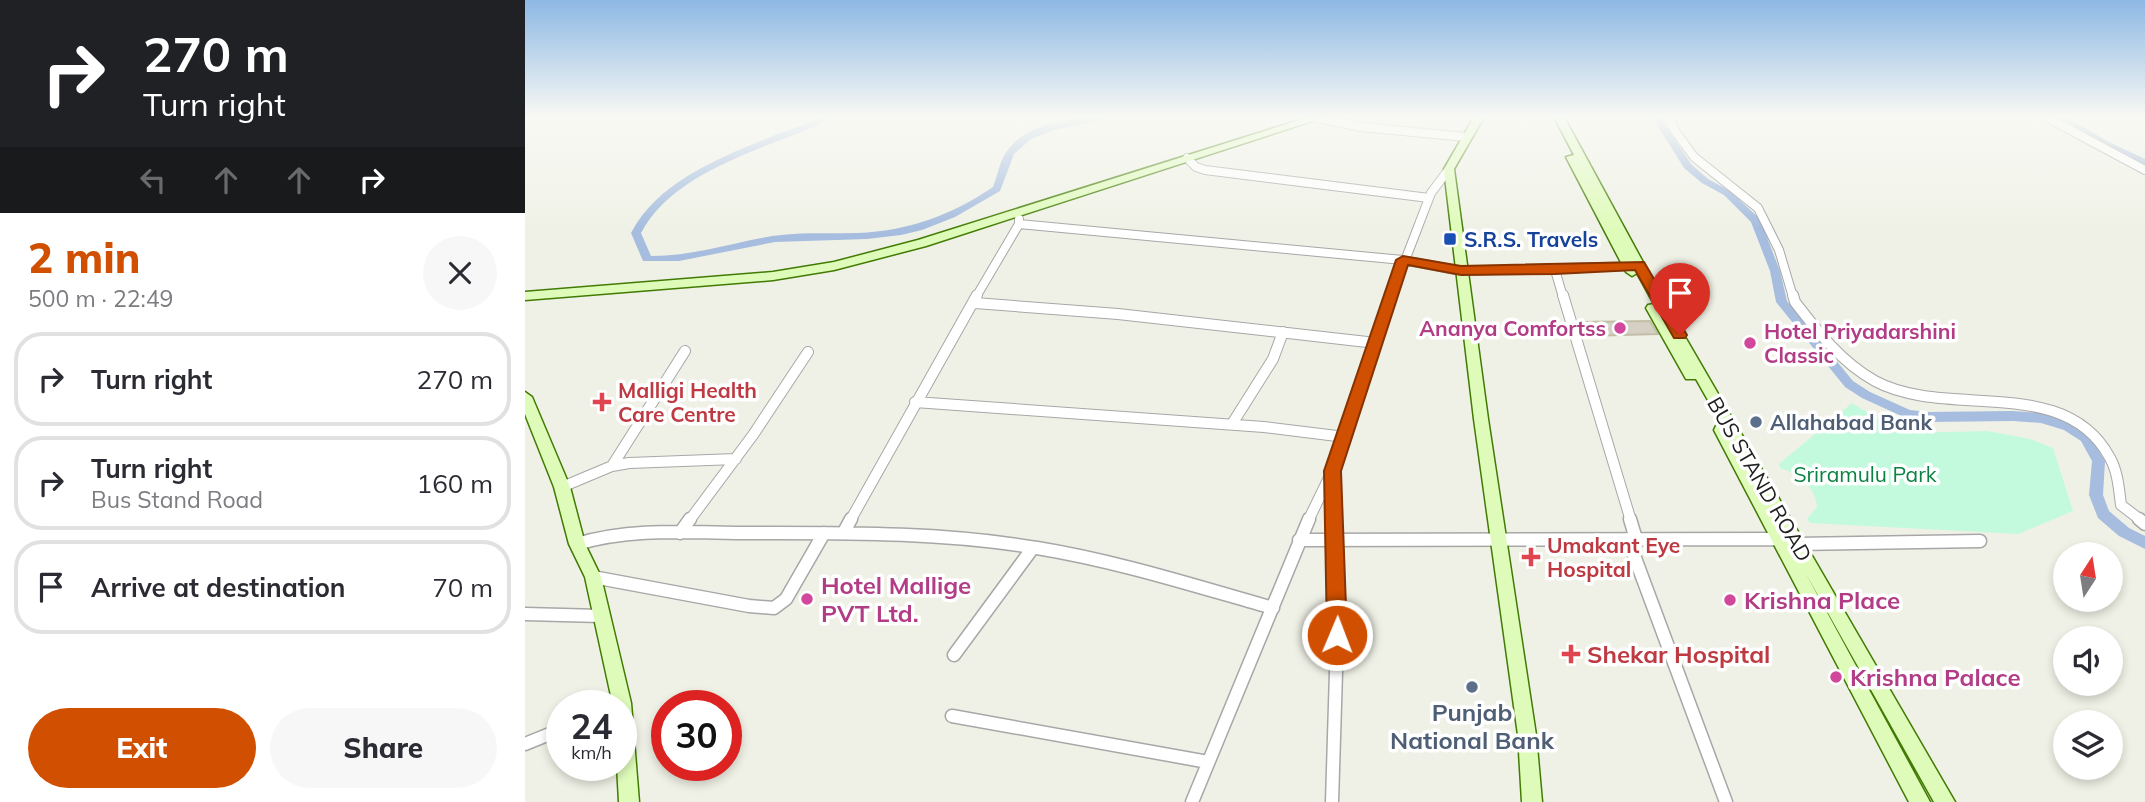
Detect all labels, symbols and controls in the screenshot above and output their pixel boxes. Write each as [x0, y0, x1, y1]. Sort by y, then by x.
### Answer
text: 270 m [143, 23, 289, 84]
icon: right [28, 28, 119, 119]
text: Turn right [143, 84, 286, 124]
icon: left [134, 161, 172, 199]
icon: ahead [207, 161, 245, 199]
icon: ahead [280, 161, 318, 199]
icon: right [353, 161, 391, 199]
place label: S.R.S. Travels [1464, 226, 1598, 252]
text: 2 min [28, 231, 141, 284]
marker: S.R.S. Travels [1442, 231, 1458, 247]
button: close [423, 236, 497, 310]
pin [1650, 263, 1710, 335]
icon: arrive [1661, 274, 1699, 312]
text: 500 m · 22:49 [28, 284, 173, 313]
place label: Ananya Comfortss [1419, 315, 1606, 341]
place label: Hotel Priyadarshini Classic [1764, 318, 1956, 368]
marker: Ananya Comfortss [1612, 320, 1628, 336]
marker: Hotel Priyadarshini Classic [1742, 335, 1758, 351]
icon: right [32, 360, 70, 398]
text: Turn right [91, 363, 212, 396]
text: 270 m [417, 363, 493, 396]
place label: Malligi Health Care Centre [618, 377, 757, 427]
marker: Malligi Health Care Centre [592, 392, 612, 412]
street label: BUS STAND ROAD [1702, 392, 1818, 566]
place label: Allahabad Bank [1770, 409, 1932, 435]
marker: Allahabad Bank [1748, 414, 1764, 430]
text: Turn right [91, 452, 212, 485]
park label: Sriramulu Park [1793, 461, 1937, 487]
icon: right [32, 464, 70, 502]
text: 160 m [417, 467, 493, 500]
text: Bus Stand Road [91, 485, 263, 514]
place label: Umakant Eye Hospital [1547, 532, 1680, 582]
north arrow [2053, 542, 2123, 612]
map controls [2053, 542, 2123, 780]
marker: Umakant Eye Hospital [1521, 547, 1541, 567]
icon: arrive [32, 568, 70, 606]
place label: Hotel Mallige PVT Ltd. [821, 570, 971, 628]
text: Arrive at destination [91, 571, 346, 604]
text: 70 m [432, 571, 493, 604]
place label: Krishna Place [1744, 585, 1900, 615]
marker: Hotel Mallige PVT Ltd. [799, 591, 815, 607]
marker: Krishna Place [1722, 592, 1738, 608]
position arrow [1300, 598, 1374, 672]
button: sound [2053, 626, 2123, 696]
place label: Shekar Hospital [1587, 639, 1770, 669]
marker: Shekar Hospital [1561, 644, 1581, 664]
place label: Krishna Palace [1850, 662, 2021, 692]
marker: Krishna Palace [1828, 669, 1844, 685]
marker: Punjab National Bank [1464, 679, 1480, 695]
speed limit sign: 30 [651, 690, 742, 781]
place label: Punjab National Bank [1390, 697, 1555, 755]
text: 24 [570, 704, 613, 748]
button: Exit [28, 708, 256, 788]
button: Share [270, 708, 497, 788]
button: layers [2053, 710, 2123, 780]
text: km/h [571, 741, 612, 764]

